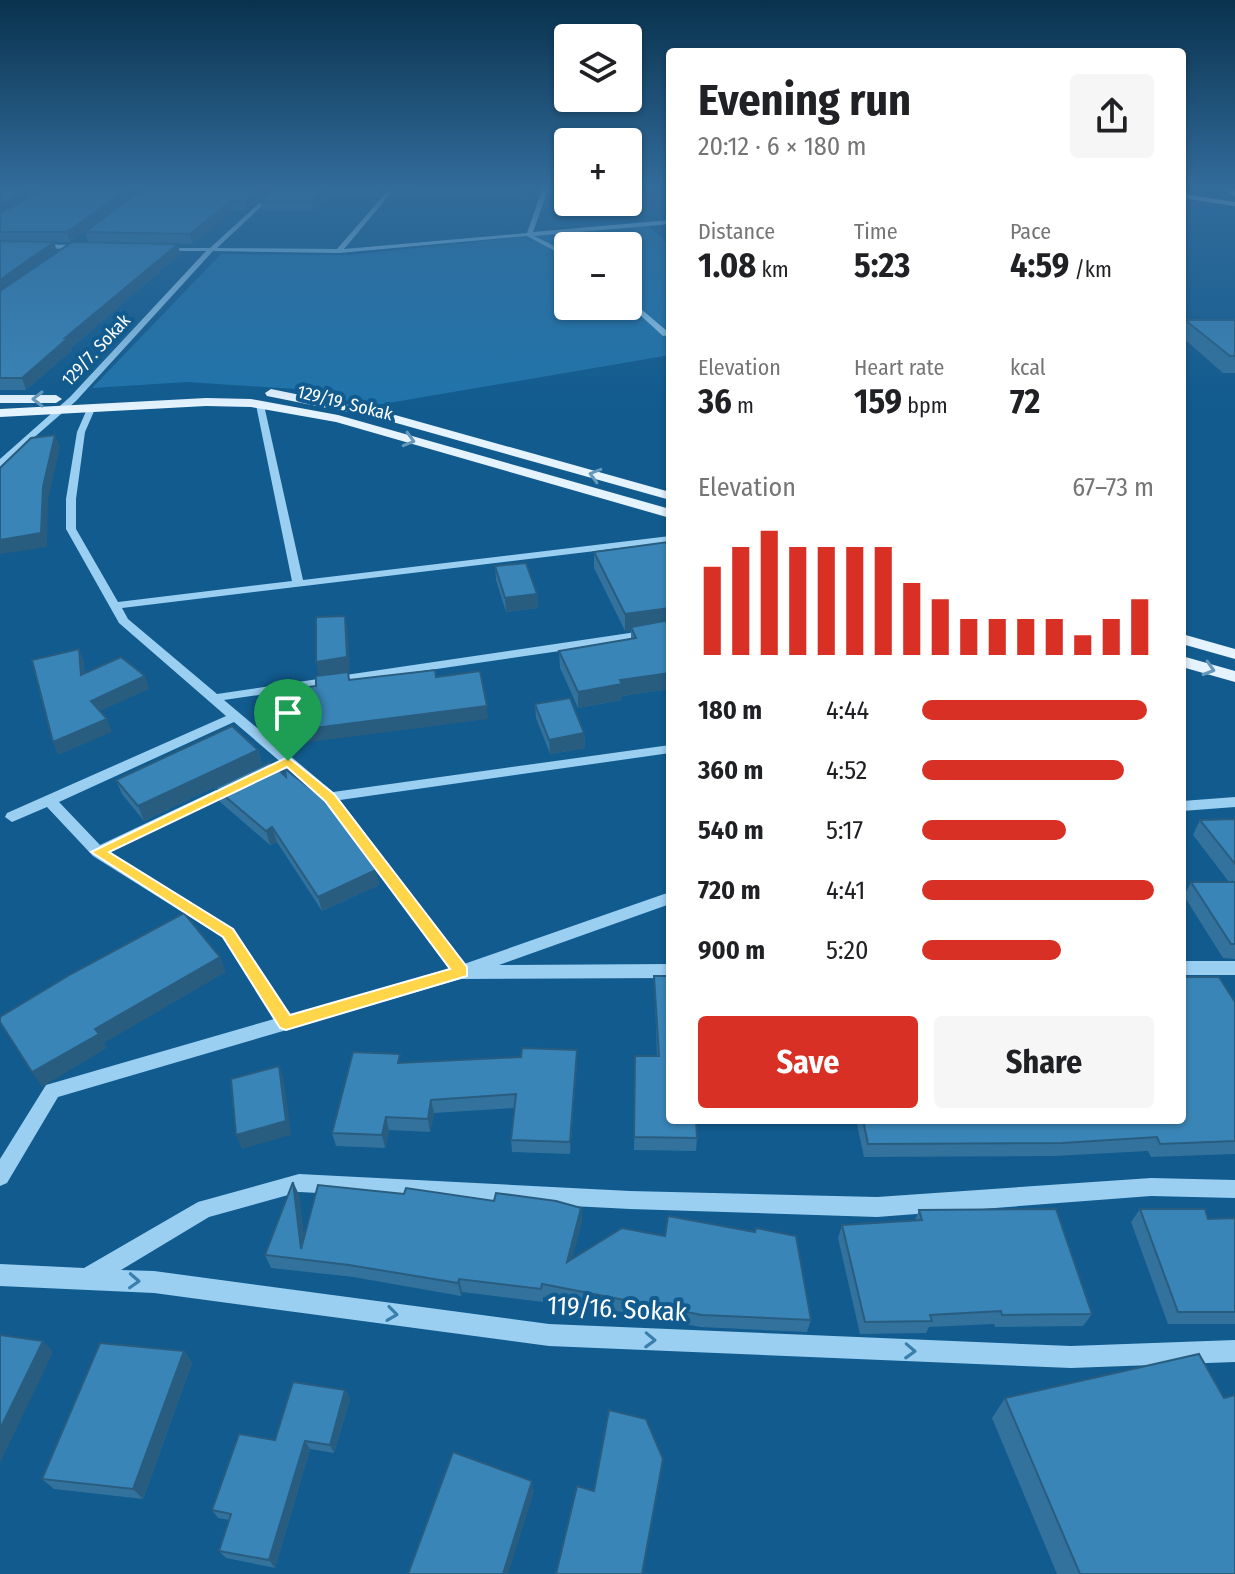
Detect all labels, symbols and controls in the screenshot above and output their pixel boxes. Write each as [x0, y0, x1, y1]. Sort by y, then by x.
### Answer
map controls [554, 24, 642, 320]
button: layers [554, 24, 642, 112]
text: Evening run [698, 74, 911, 127]
button: share [1070, 74, 1154, 158]
button: + [554, 128, 642, 216]
text: 20:12 · 6 × 180 m [698, 131, 866, 162]
text: Distance [698, 218, 775, 245]
text: Time [854, 218, 898, 245]
text: Pace [1010, 218, 1051, 245]
button: − [554, 232, 642, 320]
text: 1.08 [698, 245, 756, 286]
text: 5:23 [854, 245, 910, 286]
text: 4:59 [1010, 245, 1069, 286]
text: km [756, 256, 789, 283]
text: /km [1069, 256, 1112, 283]
street label: 129/7. Sokak [57, 309, 135, 391]
text: Elevation [698, 354, 781, 381]
text: Heart rate [854, 354, 944, 381]
text: kcal [1010, 354, 1046, 381]
street label: 129/19. Sokak [295, 381, 396, 426]
text: 36 [698, 381, 732, 422]
text: 159 [854, 381, 902, 422]
text: 72 [1010, 381, 1040, 422]
one-way arrow [31, 390, 44, 408]
text: m [732, 392, 754, 419]
text: bpm [902, 392, 948, 419]
one-way arrow [402, 430, 416, 447]
one-way arrow [588, 468, 602, 484]
text: Elevation [698, 472, 796, 503]
text: 67–73 m [1072, 472, 1154, 503]
one-way arrow [1201, 660, 1215, 676]
pin [254, 679, 322, 761]
icon: arrive [266, 691, 310, 735]
text: 180 m [698, 695, 762, 726]
text: 4:44 [826, 695, 869, 726]
text: 360 m [698, 755, 763, 786]
text: 4:52 [826, 755, 867, 786]
text: 540 m [698, 815, 764, 846]
text: 5:17 [826, 815, 863, 846]
text: 720 m [698, 875, 761, 906]
text: 4:41 [826, 875, 865, 906]
text: 900 m [698, 935, 765, 966]
text: 5:20 [826, 935, 868, 966]
button: Save [698, 1016, 918, 1108]
button: Share [934, 1016, 1154, 1108]
one-way arrow [128, 1272, 141, 1289]
street label: 119/16. Sokak [546, 1290, 689, 1328]
one-way arrow [385, 1305, 399, 1322]
one-way arrow [644, 1331, 657, 1348]
one-way arrow [904, 1342, 917, 1359]

